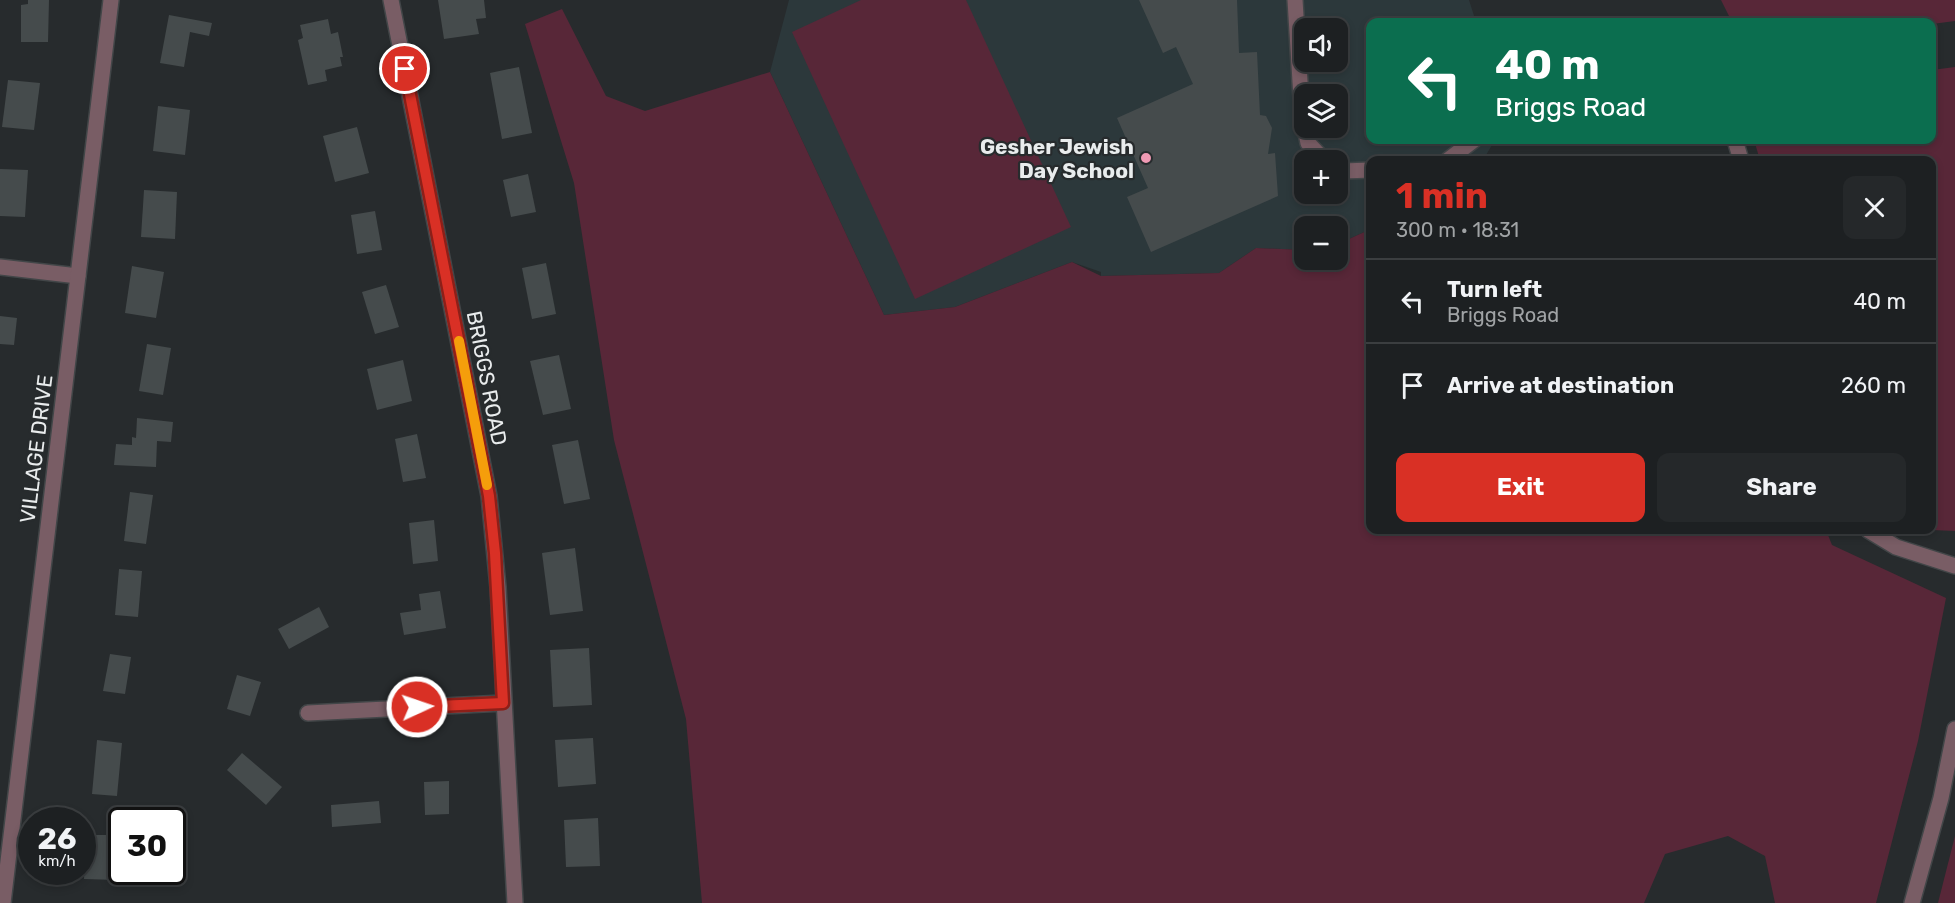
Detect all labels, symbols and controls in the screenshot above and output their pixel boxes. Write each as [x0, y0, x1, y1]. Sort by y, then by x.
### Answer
map controls [1294, 18, 1348, 270]
button: sound [1294, 18, 1348, 72]
text: 40 m [1495, 40, 1600, 90]
icon: left [1396, 42, 1474, 120]
pin [379, 43, 430, 94]
icon: arrive [388, 52, 421, 85]
button: layers [1294, 84, 1348, 138]
text: Briggs Road [1495, 91, 1646, 123]
place label: Gesher Jewish Day School [980, 134, 1134, 183]
button: + [1294, 150, 1348, 204]
marker: Gesher Jewish Day School [1139, 151, 1153, 165]
text: 1 min [1396, 174, 1488, 217]
button: close [1843, 176, 1906, 239]
button: − [1294, 216, 1348, 270]
text: 300 m · 18:31 [1396, 218, 1519, 242]
text: Turn left [1447, 276, 1542, 303]
icon: left [1396, 285, 1429, 318]
text: 40 m [1853, 288, 1906, 315]
text: Briggs Road [1447, 303, 1559, 327]
street label: BRIGGS ROAD [462, 309, 512, 447]
icon: arrive [1396, 369, 1429, 402]
text: Arrive at destination [1447, 372, 1674, 399]
text: 260 m [1841, 372, 1906, 399]
street label: VILLAGE DRIVE [14, 373, 58, 525]
button: Exit [1396, 453, 1645, 522]
button: Share [1657, 453, 1906, 522]
position arrow [385, 675, 449, 739]
speed limit sign: 30 [108, 807, 186, 885]
text: 26 [37, 821, 77, 857]
text: km/h [38, 852, 76, 870]

